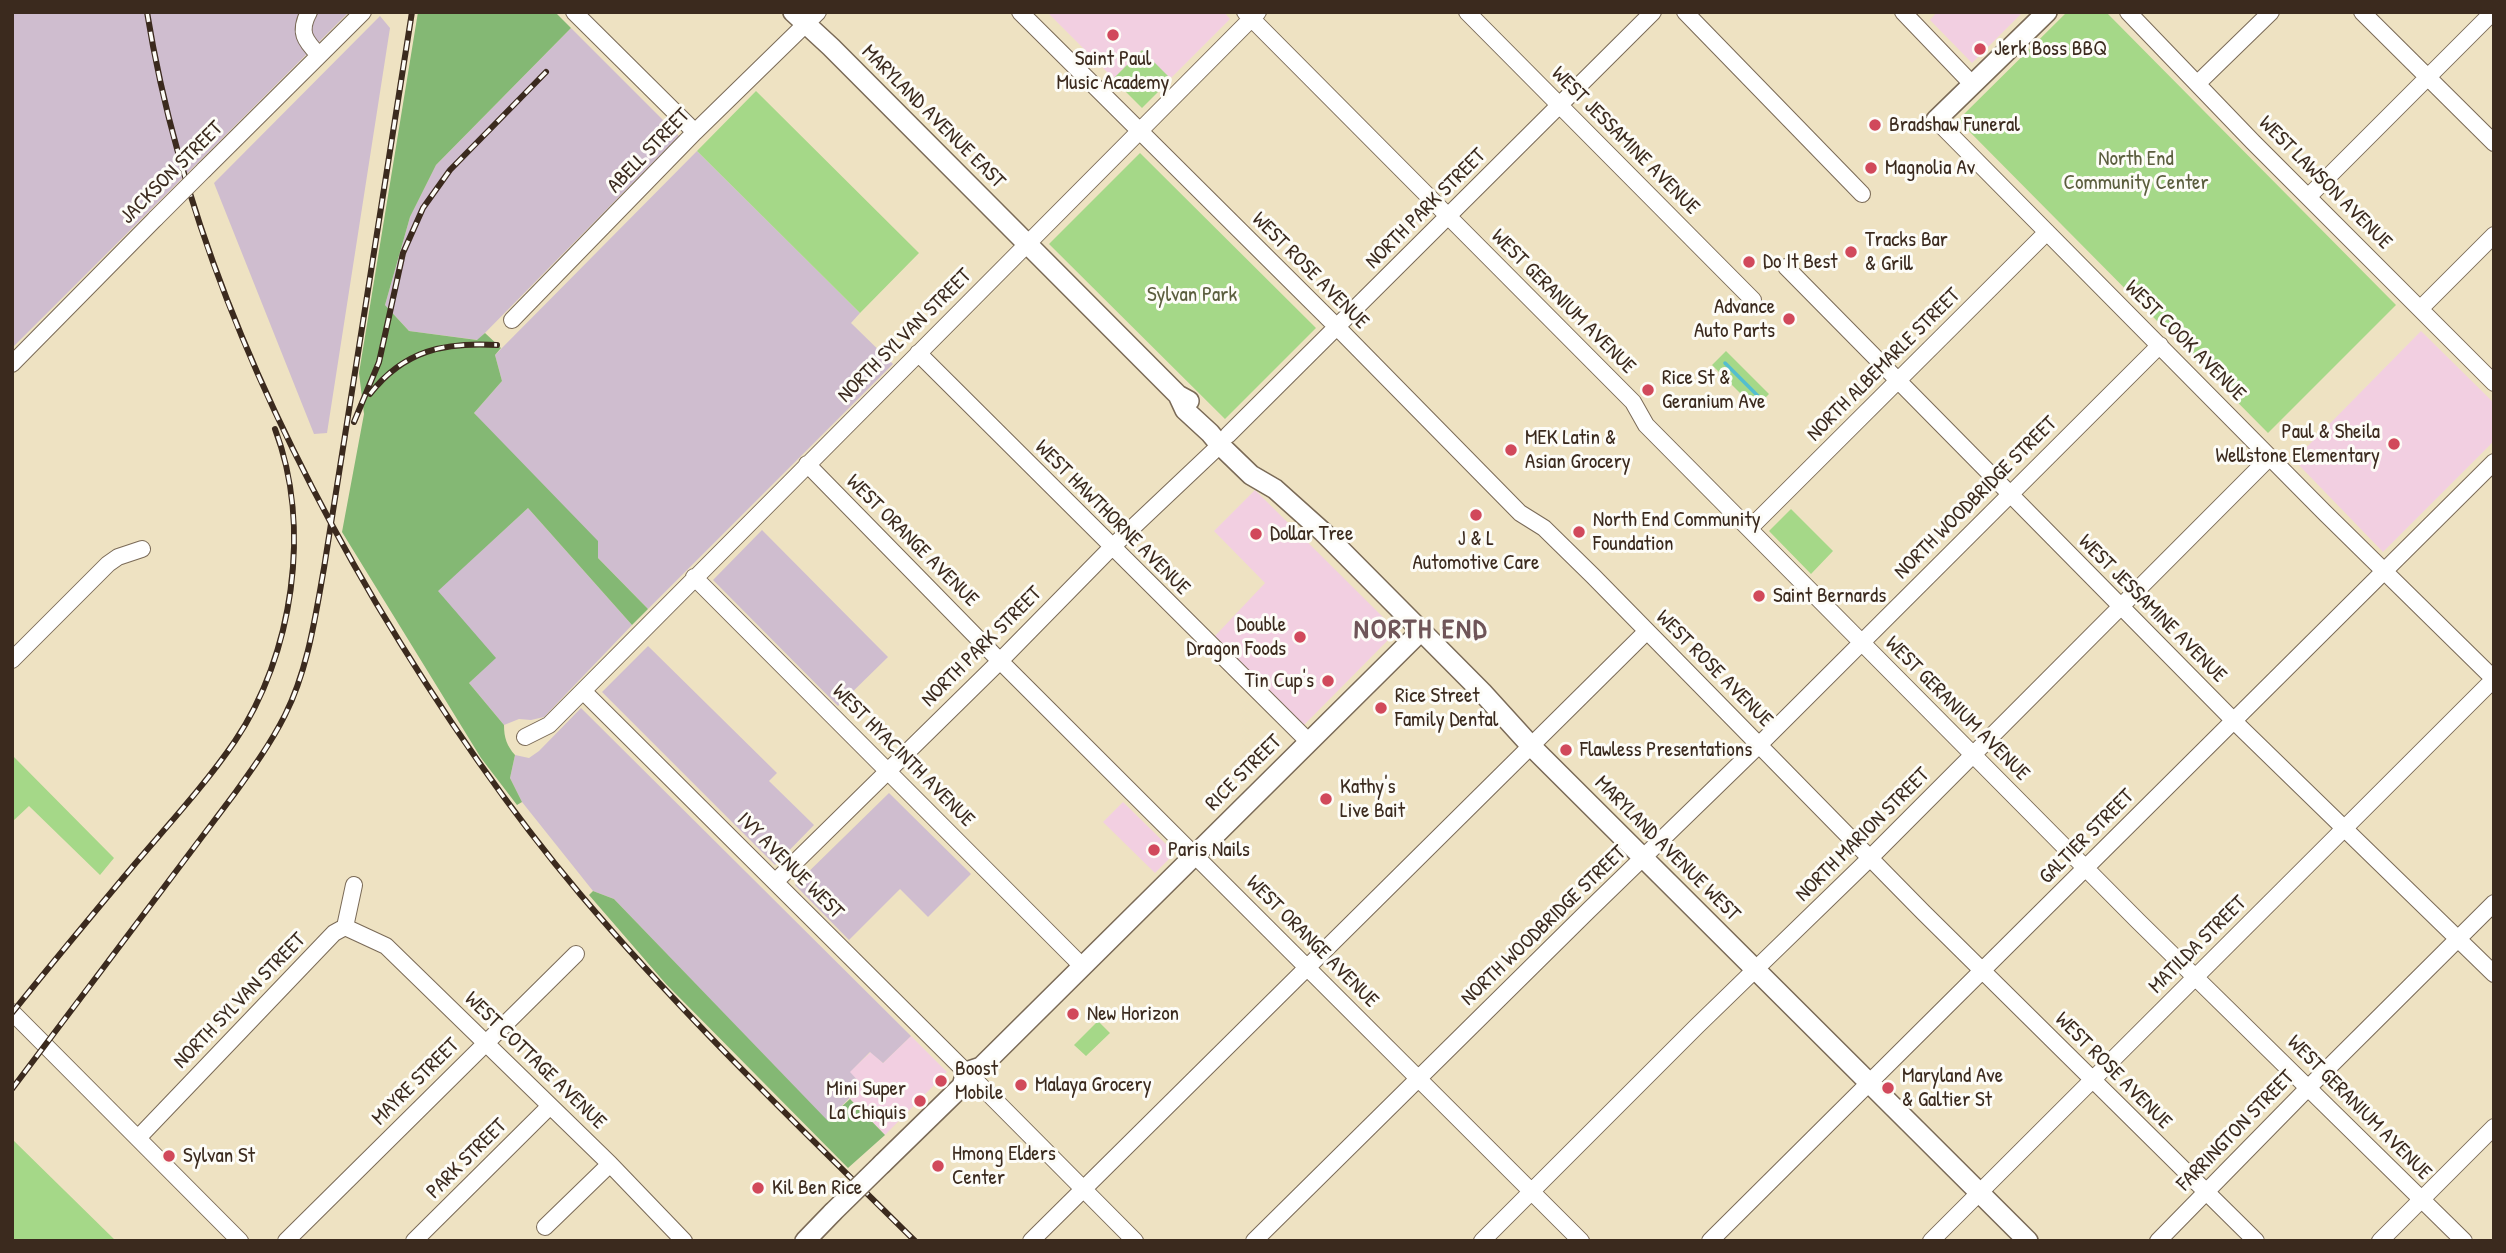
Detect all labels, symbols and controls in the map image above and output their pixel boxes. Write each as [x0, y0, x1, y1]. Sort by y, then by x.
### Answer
marker: Saint Paul Music Academy [1105, 27, 1121, 43]
place label: Jerk Boss BBQ [1994, 36, 2107, 62]
street label: MARYLAND AVENUE EAST [856, 40, 1010, 194]
marker: Jerk Boss BBQ [1972, 41, 1988, 57]
place label: Saint Paul Music Academy [1056, 46, 1170, 96]
street label: WEST JESSAMINE AVENUE [1546, 62, 1704, 220]
street label: ABELL STREET [602, 103, 696, 199]
street label: WEST LAWSON AVENUE [2253, 111, 2397, 255]
place label: Bradshaw Funeral [1889, 112, 2020, 138]
street label: JACKSON STREET [115, 116, 229, 230]
marker: Bradshaw Funeral [1867, 117, 1883, 133]
street label: NORTH PARK STREET [1361, 144, 1491, 274]
park label: North End Community Center [2063, 146, 2209, 196]
place label: Magnolia Av [1885, 155, 1975, 181]
marker: Magnolia Av [1863, 160, 1879, 176]
street label: WEST ROSE AVENUE [1246, 207, 1374, 335]
street label: WEST GERANIUM AVENUE [1486, 225, 1640, 379]
place label: Tracks Bar & Grill [1865, 227, 1948, 277]
marker: Tracks Bar & Grill [1843, 244, 1859, 260]
place label: Do It Best [1763, 249, 1838, 275]
marker: Do It Best [1741, 254, 1757, 270]
street label: NORTH SYLVAN STREET [833, 264, 977, 408]
street label: WEST COOK AVENUE [2119, 275, 2251, 407]
park label: Sylvan Park [1147, 282, 1237, 308]
street label: NORTH ALBEMARLE STREET [1802, 283, 1966, 447]
place label: Advance Auto Parts [1694, 294, 1775, 344]
marker: Advance Auto Parts [1781, 311, 1797, 327]
place label: Rice St & Geranium Ave [1662, 365, 1765, 415]
marker: Rice St & Geranium Ave [1640, 382, 1656, 398]
street label: NORTH WOODBRIDGE STREET [1889, 411, 2063, 585]
place label: Paul & Sheila Wellstone Elementary [2215, 419, 2380, 469]
place label: MEK Latin & Asian Grocery [1525, 425, 1631, 475]
street label: WEST HAWTHORNE AVENUE [1029, 435, 1195, 601]
marker: Paul & Sheila Wellstone Elementary [2386, 436, 2402, 452]
marker: MEK Latin & Asian Grocery [1503, 442, 1519, 458]
street label: WEST ORANGE AVENUE [841, 470, 983, 612]
marker: J & L Automotive Care [1468, 507, 1484, 523]
place label: North End Community Foundation [1593, 507, 1761, 557]
place label: Dollar Tree [1270, 521, 1353, 547]
marker: North End Community Foundation [1571, 524, 1587, 540]
marker: Dollar Tree [1248, 526, 1264, 542]
place label: J & L Automotive Care [1413, 526, 1539, 576]
street label: WEST JESSAMINE AVENUE [2073, 530, 2231, 688]
street label: NORTH PARK STREET [917, 582, 1047, 712]
place label: Saint Bernards [1773, 583, 1886, 609]
marker: Saint Bernards [1751, 588, 1767, 604]
street label: WEST ROSE AVENUE [1650, 605, 1778, 733]
place label: Double Dragon Foods [1187, 612, 1286, 662]
district label: NORTH END [1355, 614, 1487, 648]
marker: Double Dragon Foods [1292, 629, 1308, 645]
street label: WEST GERANIUM AVENUE [1880, 632, 2034, 786]
place label: Tin Cup's [1245, 668, 1314, 694]
marker: Tin Cup's [1320, 673, 1336, 689]
street label: WEST HYACINTH AVENUE [826, 679, 980, 833]
place label: Rice Street Family Dental [1395, 683, 1498, 733]
marker: Rice Street Family Dental [1373, 700, 1389, 716]
street label: RICE STREET [1201, 730, 1287, 816]
place label: Flawless Presentations [1580, 737, 1752, 763]
marker: Flawless Presentations [1558, 742, 1574, 758]
street label: NORTH MARION STREET [1791, 763, 1935, 907]
street label: MARYLAND AVENUE WEST [1589, 771, 1745, 927]
place label: Kathy's Live Bait [1340, 774, 1405, 824]
street label: GALTIER STREET [2034, 784, 2140, 890]
marker: Kathy's Live Bait [1318, 791, 1334, 807]
street label: IVY AVENUE WEST [731, 807, 849, 925]
place label: Paris Nails [1168, 837, 1250, 863]
street label: NORTH WOODBRIDGE STREET [1456, 841, 1632, 1011]
marker: Paris Nails [1146, 842, 1162, 858]
street label: WEST ORANGE AVENUE [1241, 871, 1383, 1013]
street label: MATILDA STREET [2144, 891, 2252, 999]
street label: NORTH SYLVAN STREET [169, 928, 311, 1074]
street label: WEST COTTAGE AVENUE [459, 987, 611, 1135]
place label: New Horizon [1087, 1001, 1179, 1027]
marker: New Horizon [1065, 1006, 1081, 1022]
street label: WEST ROSE AVENUE [2049, 1007, 2177, 1135]
street label: WEST GERANIUM AVENUE [2282, 1031, 2436, 1185]
street label: MAYRE STREET [367, 1033, 465, 1131]
place label: Boost Mobile [955, 1056, 1003, 1106]
place label: Maryland Ave & Galtier St [1902, 1063, 2003, 1113]
street label: FARRINGTON STREET [2172, 1065, 2300, 1197]
place label: Malaya Grocery [1035, 1072, 1152, 1098]
marker: Boost Mobile [933, 1073, 949, 1089]
place label: Mini Super La Chiquis [826, 1076, 906, 1126]
marker: Malaya Grocery [1013, 1077, 1029, 1093]
marker: Maryland Ave & Galtier St [1880, 1080, 1896, 1096]
marker: Mini Super La Chiquis [912, 1093, 928, 1109]
street label: PARK STREET [422, 1114, 512, 1204]
place label: Hmong Elders Center [952, 1141, 1056, 1191]
place label: Sylvan St [183, 1143, 255, 1169]
marker: Sylvan St [161, 1148, 177, 1164]
marker: Hmong Elders Center [930, 1158, 946, 1174]
place label: Kil Ben Rice [772, 1175, 862, 1201]
marker: Kil Ben Rice [750, 1180, 766, 1196]

